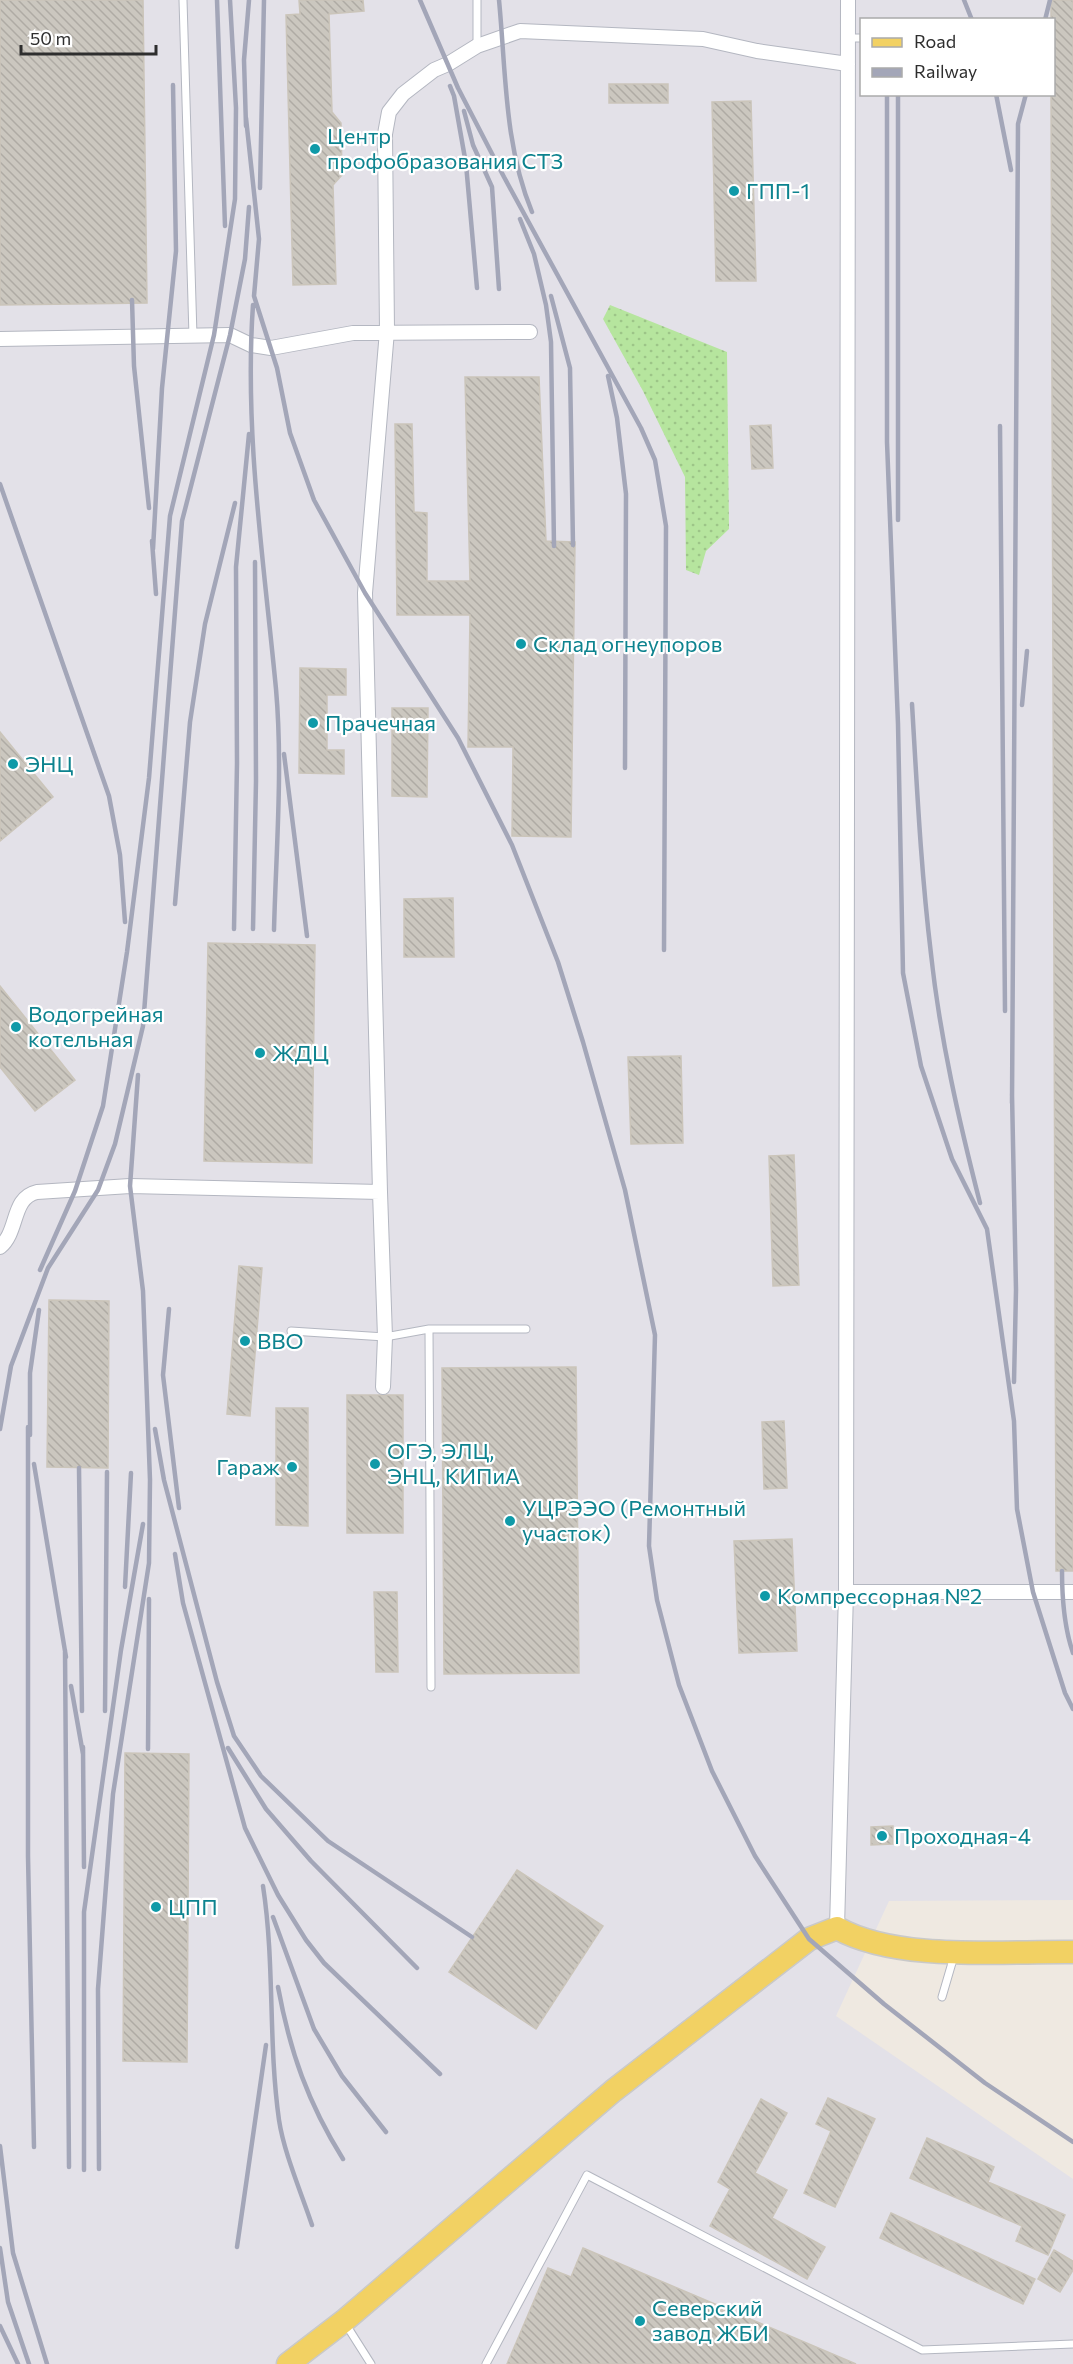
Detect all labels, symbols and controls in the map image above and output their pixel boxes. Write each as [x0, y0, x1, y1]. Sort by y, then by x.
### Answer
scale bar [21, 18, 156, 56]
legend [860, 18, 1055, 96]
text: 50 m [30, 27, 71, 49]
text: Road [914, 30, 956, 52]
text: Railway [914, 60, 977, 82]
place label: Центр профобразования СТЗ [327, 122, 563, 174]
marker: Центр профобразования СТЗ [308, 142, 322, 156]
place label: ГПП-1 [746, 177, 810, 204]
marker: ГПП-1 [727, 184, 741, 198]
place label: Склад огнеупоров [533, 630, 722, 657]
marker: Склад огнеупоров [514, 637, 528, 651]
place label: Прачечная [325, 709, 436, 736]
marker: Прачечная [306, 716, 320, 730]
place label: ЭНЦ [25, 750, 74, 777]
marker: ЭНЦ [6, 757, 20, 771]
place label: Водогрейная котельная [28, 1000, 163, 1052]
marker: Водогрейная котельная [9, 1020, 23, 1034]
place label: ЖДЦ [272, 1039, 329, 1066]
marker: ЖДЦ [253, 1046, 267, 1060]
place label: ВВО [257, 1327, 303, 1354]
marker: ВВО [238, 1334, 252, 1348]
place label: ОГЭ, ЭЛЦ, ЭНЦ, КИПиА [387, 1437, 520, 1489]
place label: Гараж [216, 1453, 281, 1480]
marker: ОГЭ, ЭЛЦ, ЭНЦ, КИПиА [368, 1457, 382, 1471]
marker: Гараж [285, 1460, 299, 1474]
place label: УЦРЭЭО (Ремонтный участок) [522, 1494, 746, 1546]
marker: УЦРЭЭО (Ремонтный участок) [503, 1514, 517, 1528]
place label: Компрессорная №2 [777, 1582, 982, 1609]
marker: Компрессорная №2 [758, 1589, 772, 1603]
place label: Проходная-4 [894, 1822, 1031, 1849]
marker: Проходная-4 [875, 1829, 889, 1843]
place label: ЦПП [168, 1893, 218, 1920]
marker: ЦПП [149, 1900, 163, 1914]
place label: Северский завод ЖБИ [652, 2294, 769, 2346]
marker: Северский завод ЖБИ [633, 2314, 647, 2328]

